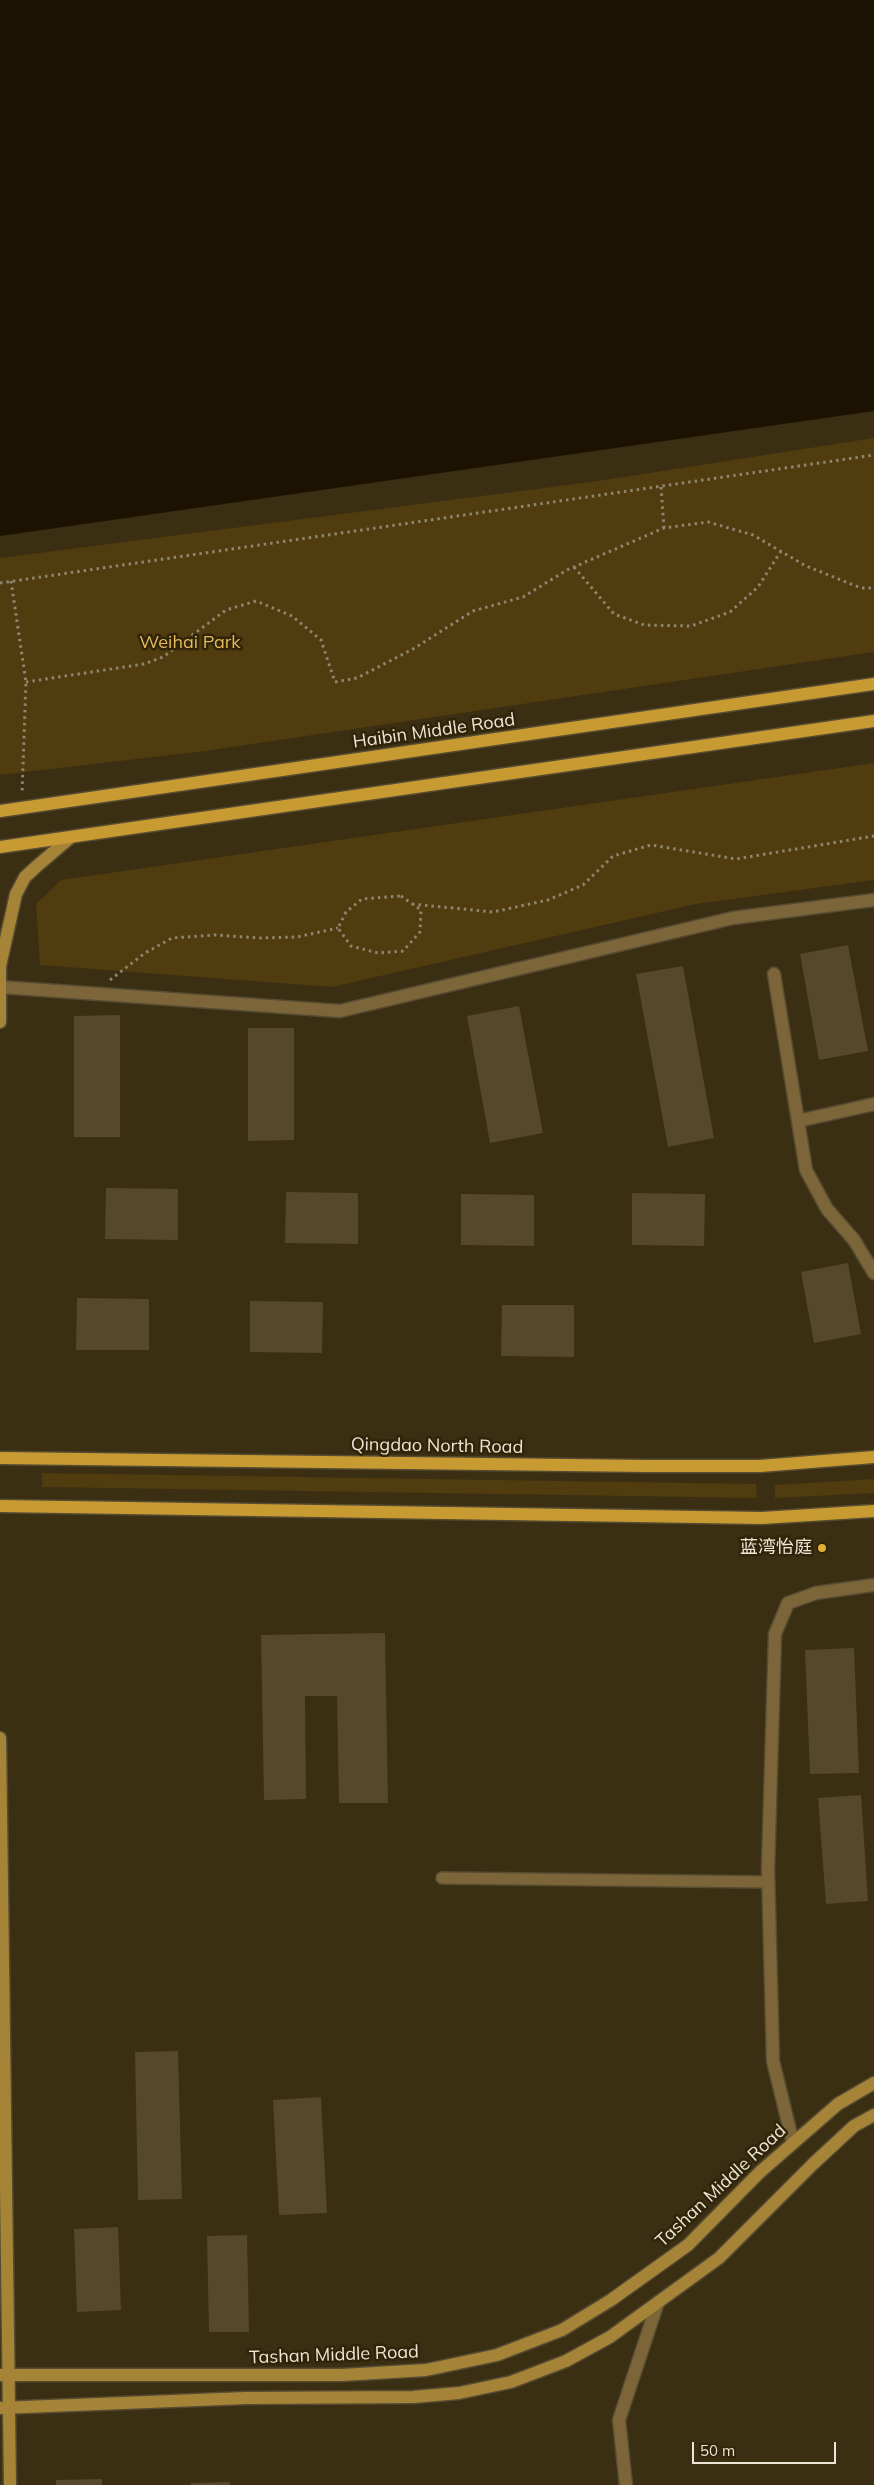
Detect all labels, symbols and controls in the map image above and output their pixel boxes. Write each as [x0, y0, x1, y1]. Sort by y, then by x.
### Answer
park label: Weihai Park [139, 632, 241, 654]
street label: Haibin Middle Road [352, 709, 516, 753]
street label: Qingdao North Road [351, 1434, 523, 1458]
place label: 蓝湾怡庭 [740, 1537, 812, 1559]
marker: 蓝湾怡庭 [816, 1542, 828, 1554]
street label: Tashan Middle Road [651, 2120, 791, 2252]
street label: Tashan Middle Road [249, 2341, 419, 2369]
scale bar [694, 2432, 838, 2464]
text: 50 m [700, 2441, 735, 2460]

